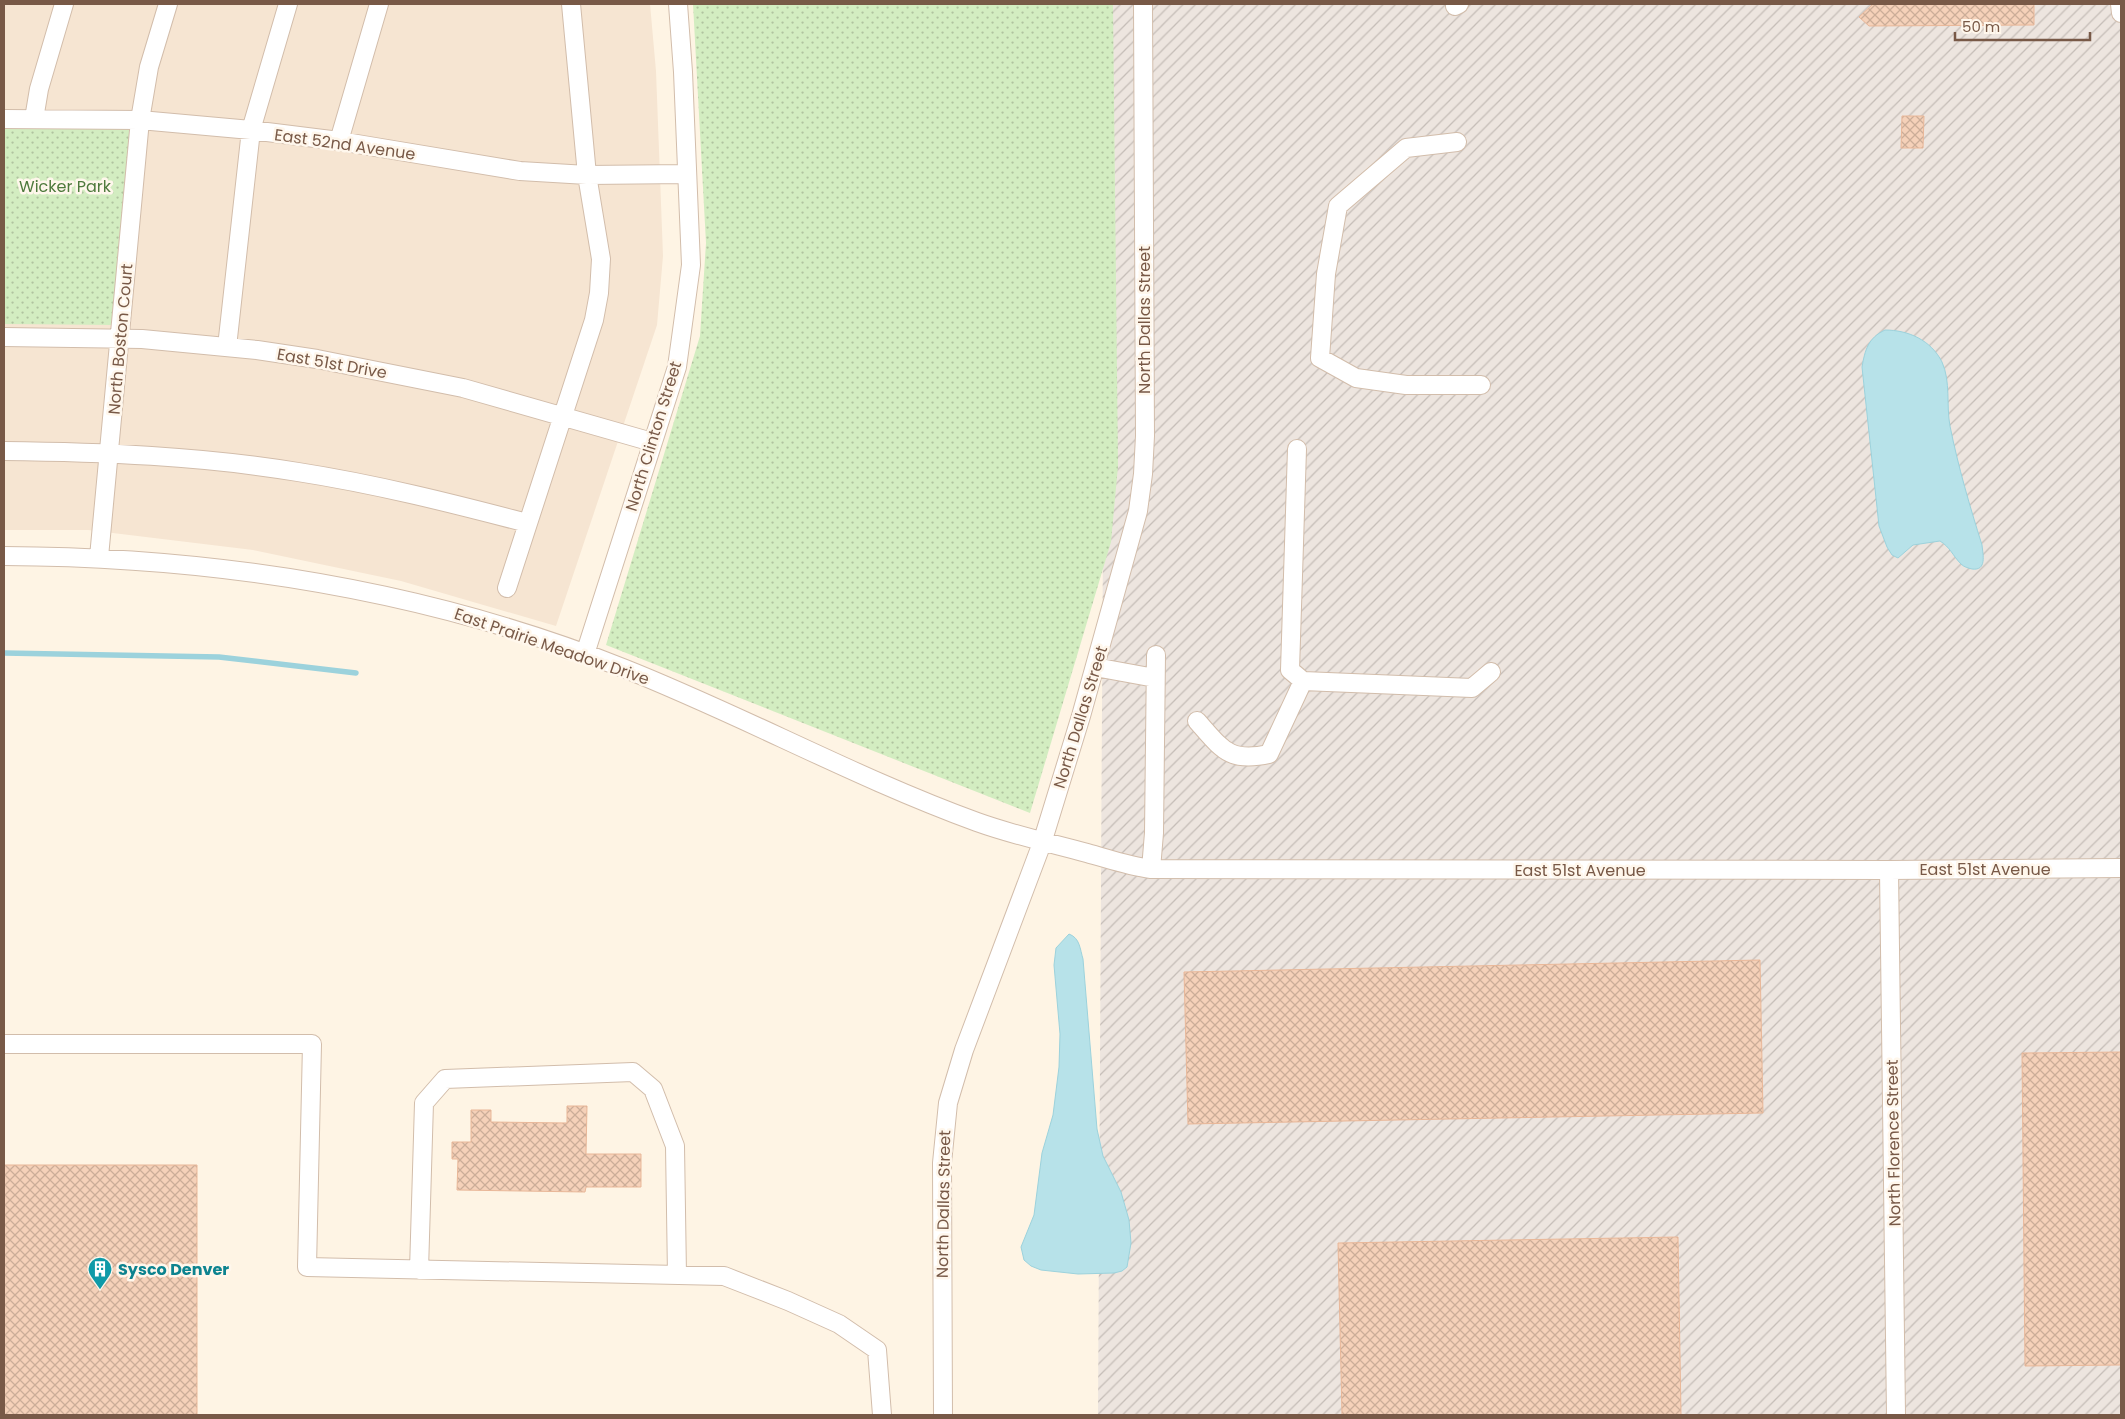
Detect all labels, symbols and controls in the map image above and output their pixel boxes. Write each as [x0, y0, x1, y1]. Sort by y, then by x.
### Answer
scale bar [1955, 10, 2090, 42]
text: 50 m [1962, 16, 2000, 37]
street label: East 52nd Avenue [273, 123, 417, 166]
park label: Wicker Park [19, 175, 112, 198]
street label: North Dallas Street [1133, 246, 1156, 394]
street label: North Boston Court [102, 262, 139, 415]
street label: East 51st Drive [275, 343, 389, 384]
street label: North Clinton Street [620, 358, 687, 514]
street label: East Prairie Meadow Drive [451, 602, 652, 691]
street label: North Dallas Street [1048, 643, 1113, 791]
street label: East 51st Avenue [1919, 858, 2051, 881]
street label: East 51st Avenue [1514, 859, 1646, 882]
street label: North Florence Street [1881, 1059, 1906, 1227]
street label: North Dallas Street [931, 1130, 956, 1278]
building icon: Sysco Denver [87, 1256, 113, 1290]
place label: Sysco Denver [118, 1258, 229, 1281]

